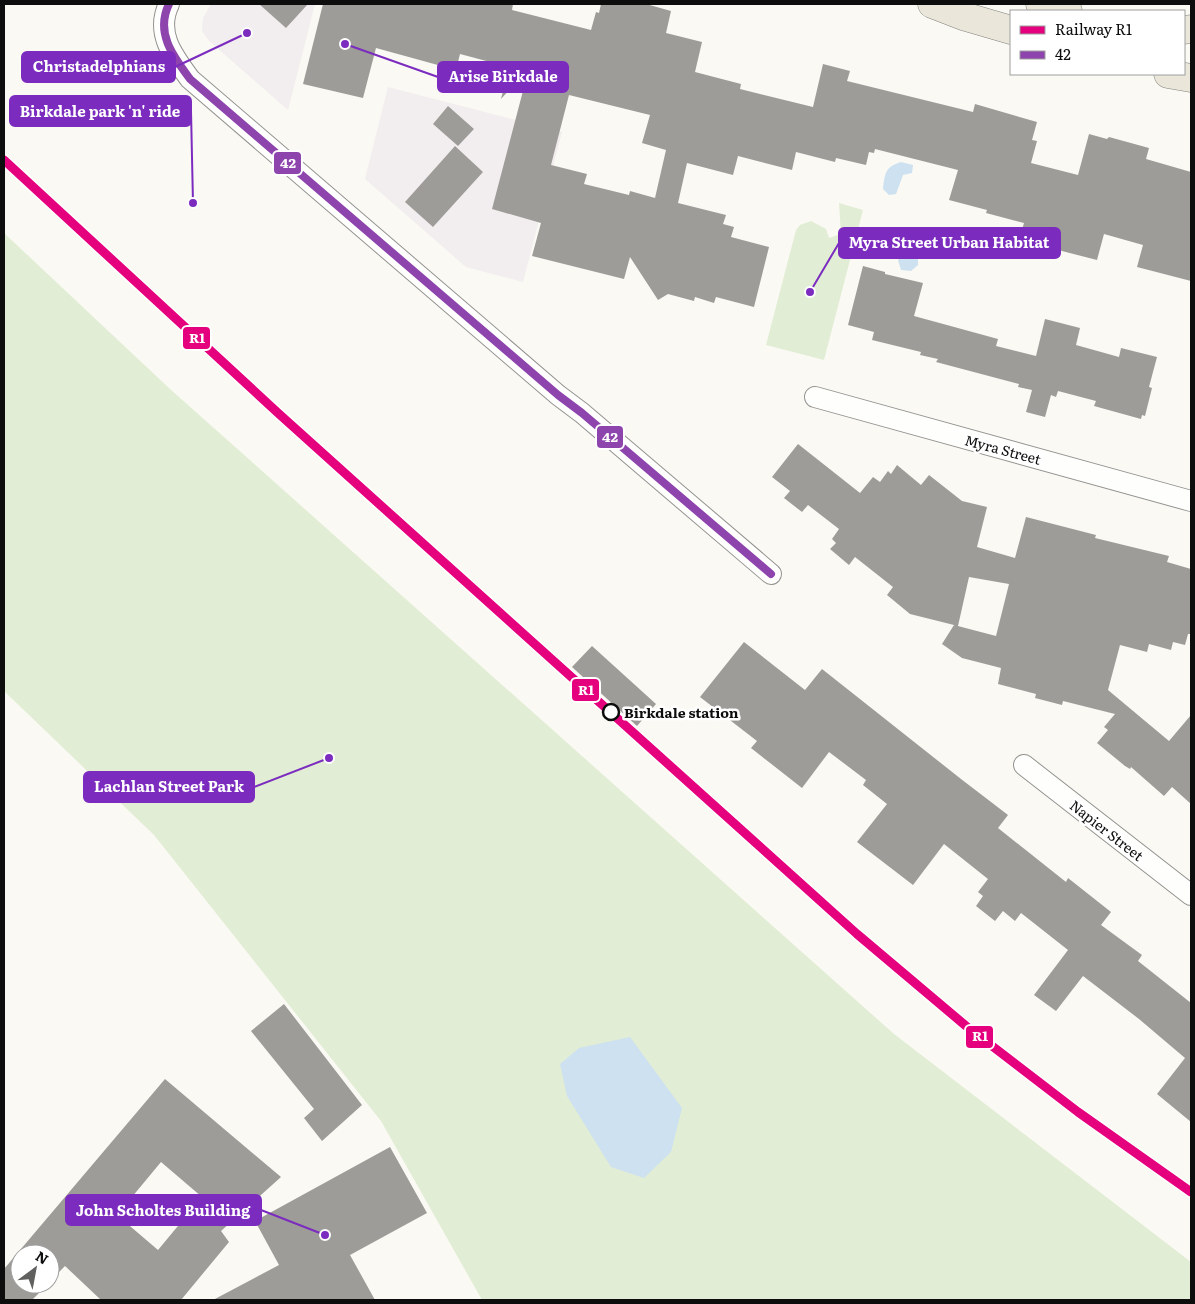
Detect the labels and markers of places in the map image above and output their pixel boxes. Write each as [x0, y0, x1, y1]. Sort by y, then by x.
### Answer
callout: Christadelphians [22, 52, 175, 82]
callout: Arise Birkdale [438, 62, 568, 92]
callout: Birkdale park 'n' ride [10, 96, 191, 126]
callout: Myra Street Urban Habitat [839, 228, 1060, 258]
place label: Birkdale station [624, 702, 739, 722]
marker: Birkdale station [602, 703, 620, 721]
callout: Lachlan Street Park [84, 772, 254, 802]
callout: John Scholtes Building [66, 1195, 261, 1225]

